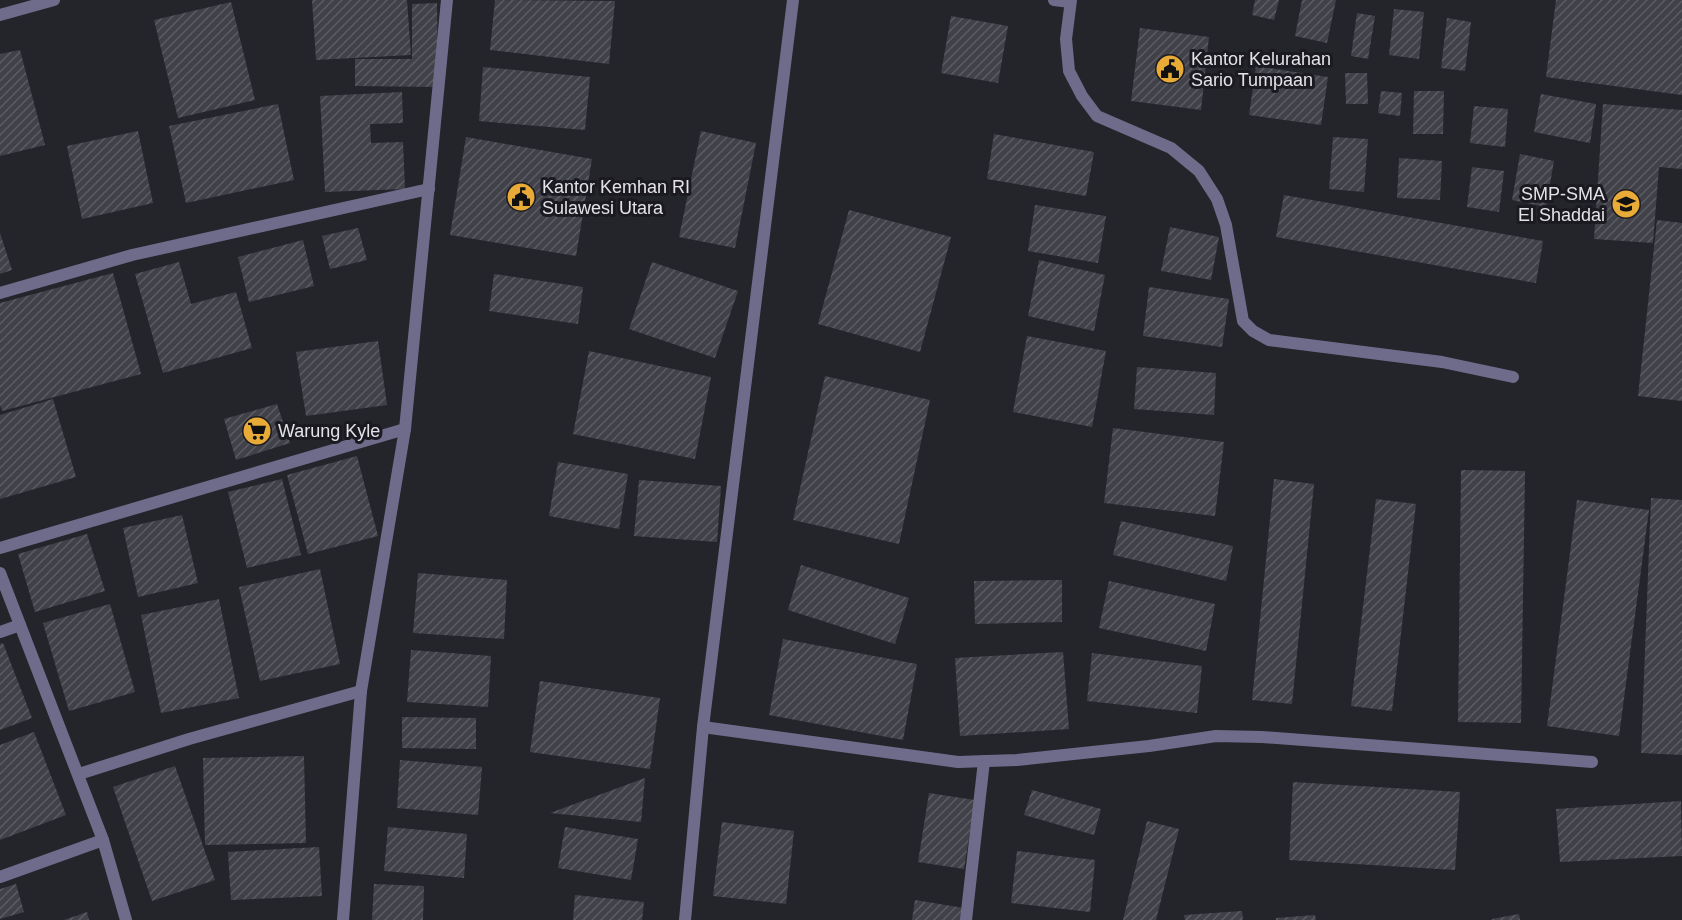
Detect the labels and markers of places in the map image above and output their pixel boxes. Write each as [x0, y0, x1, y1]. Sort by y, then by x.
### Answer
place label: Kantor Kelurahan Sario Tumpaan [1191, 49, 1331, 90]
public building icon: Kantor Kelurahan Sario Tumpaan [1154, 53, 1186, 85]
place label: Kantor Kemhan RI Sulawesi Utara [542, 177, 690, 218]
public building icon: Kantor Kemhan RI Sulawesi Utara [505, 181, 537, 213]
place label: SMP-SMA El Shaddai [1518, 184, 1605, 225]
school or university icon: SMP-SMA El Shaddai [1610, 188, 1642, 220]
supermarket icon: Warung Kyle [241, 415, 273, 447]
place label: Warung Kyle [278, 421, 380, 441]

